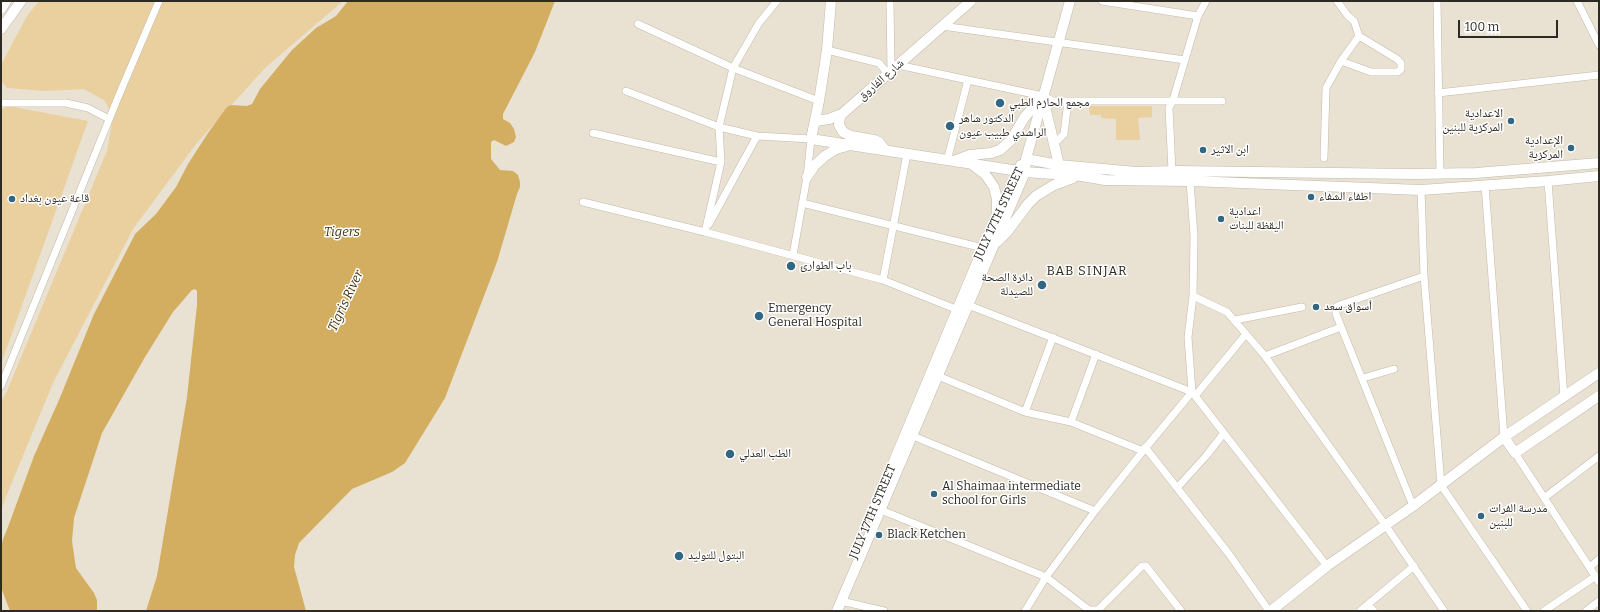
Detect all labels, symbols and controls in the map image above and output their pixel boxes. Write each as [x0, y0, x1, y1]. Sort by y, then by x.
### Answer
scale bar [1460, 12, 1560, 38]
text: 100 m [1465, 20, 1499, 34]
street label: شارع الفاروق [855, 56, 907, 104]
place label: مجمع الحازم الطبي [1009, 96, 1090, 110]
marker: مجمع الحازم الطبي [994, 97, 1006, 109]
place label: الاعدادية المركزية للبنين [1442, 107, 1503, 135]
place label: الدكتور شاهر الراشدي طبيب عيون [959, 112, 1046, 140]
marker: الاعدادية المركزية للبنين [1506, 116, 1516, 126]
marker: الدكتور شاهر الراشدي طبيب عيون [944, 120, 956, 132]
place label: الإعدادية المركزية [1525, 134, 1563, 162]
place label: ابن الاثير [1211, 143, 1249, 157]
marker: الإعدادية المركزية [1566, 143, 1576, 153]
marker: ابن الاثير [1198, 145, 1208, 155]
street label: JULY 17TH STREET [971, 165, 1027, 263]
place label: اطفاء الشفاء [1319, 190, 1371, 204]
place label: قاعة عيون بغداد [20, 192, 89, 206]
marker: اطفاء الشفاء [1306, 192, 1316, 202]
marker: قاعة عيون بغداد [7, 194, 17, 204]
place label: اعدادية اليقظة للبنات [1229, 205, 1284, 233]
marker: اعدادية اليقظة للبنات [1216, 214, 1226, 224]
water label: Tigers [324, 224, 360, 240]
place label: باب الطوارئ [800, 259, 851, 273]
marker: باب الطوارئ [785, 260, 797, 272]
district label: BAB SINJAR [1046, 263, 1128, 279]
water label: Tigris River [325, 268, 367, 334]
place label: دائرة الصحة للصيدلة [982, 271, 1033, 299]
marker: دائرة الصحة للصيدلة [1036, 279, 1048, 291]
place label: أسواق سعد [1324, 300, 1372, 314]
place label: Emergency General Hospital [768, 302, 862, 330]
marker: أسواق سعد [1311, 302, 1321, 312]
marker: Emergency General Hospital [753, 310, 765, 322]
place label: الطب العدلي [739, 447, 791, 461]
marker: الطب العدلي [724, 448, 736, 460]
street label: JULY 17TH STREET [847, 463, 899, 561]
place label: Al Shaimaa intermediate school for Girls [942, 480, 1081, 508]
marker: Al Shaimaa intermediate school for Girls [929, 489, 939, 499]
place label: مدرسة الفرات للبنين [1489, 502, 1548, 530]
marker: مدرسة الفرات للبنين [1476, 511, 1486, 521]
place label: Black Ketchen [887, 528, 966, 542]
marker: Black Ketchen [874, 530, 884, 540]
place label: البتول للتوليد [688, 549, 744, 563]
marker: البتول للتوليد [673, 550, 685, 562]

